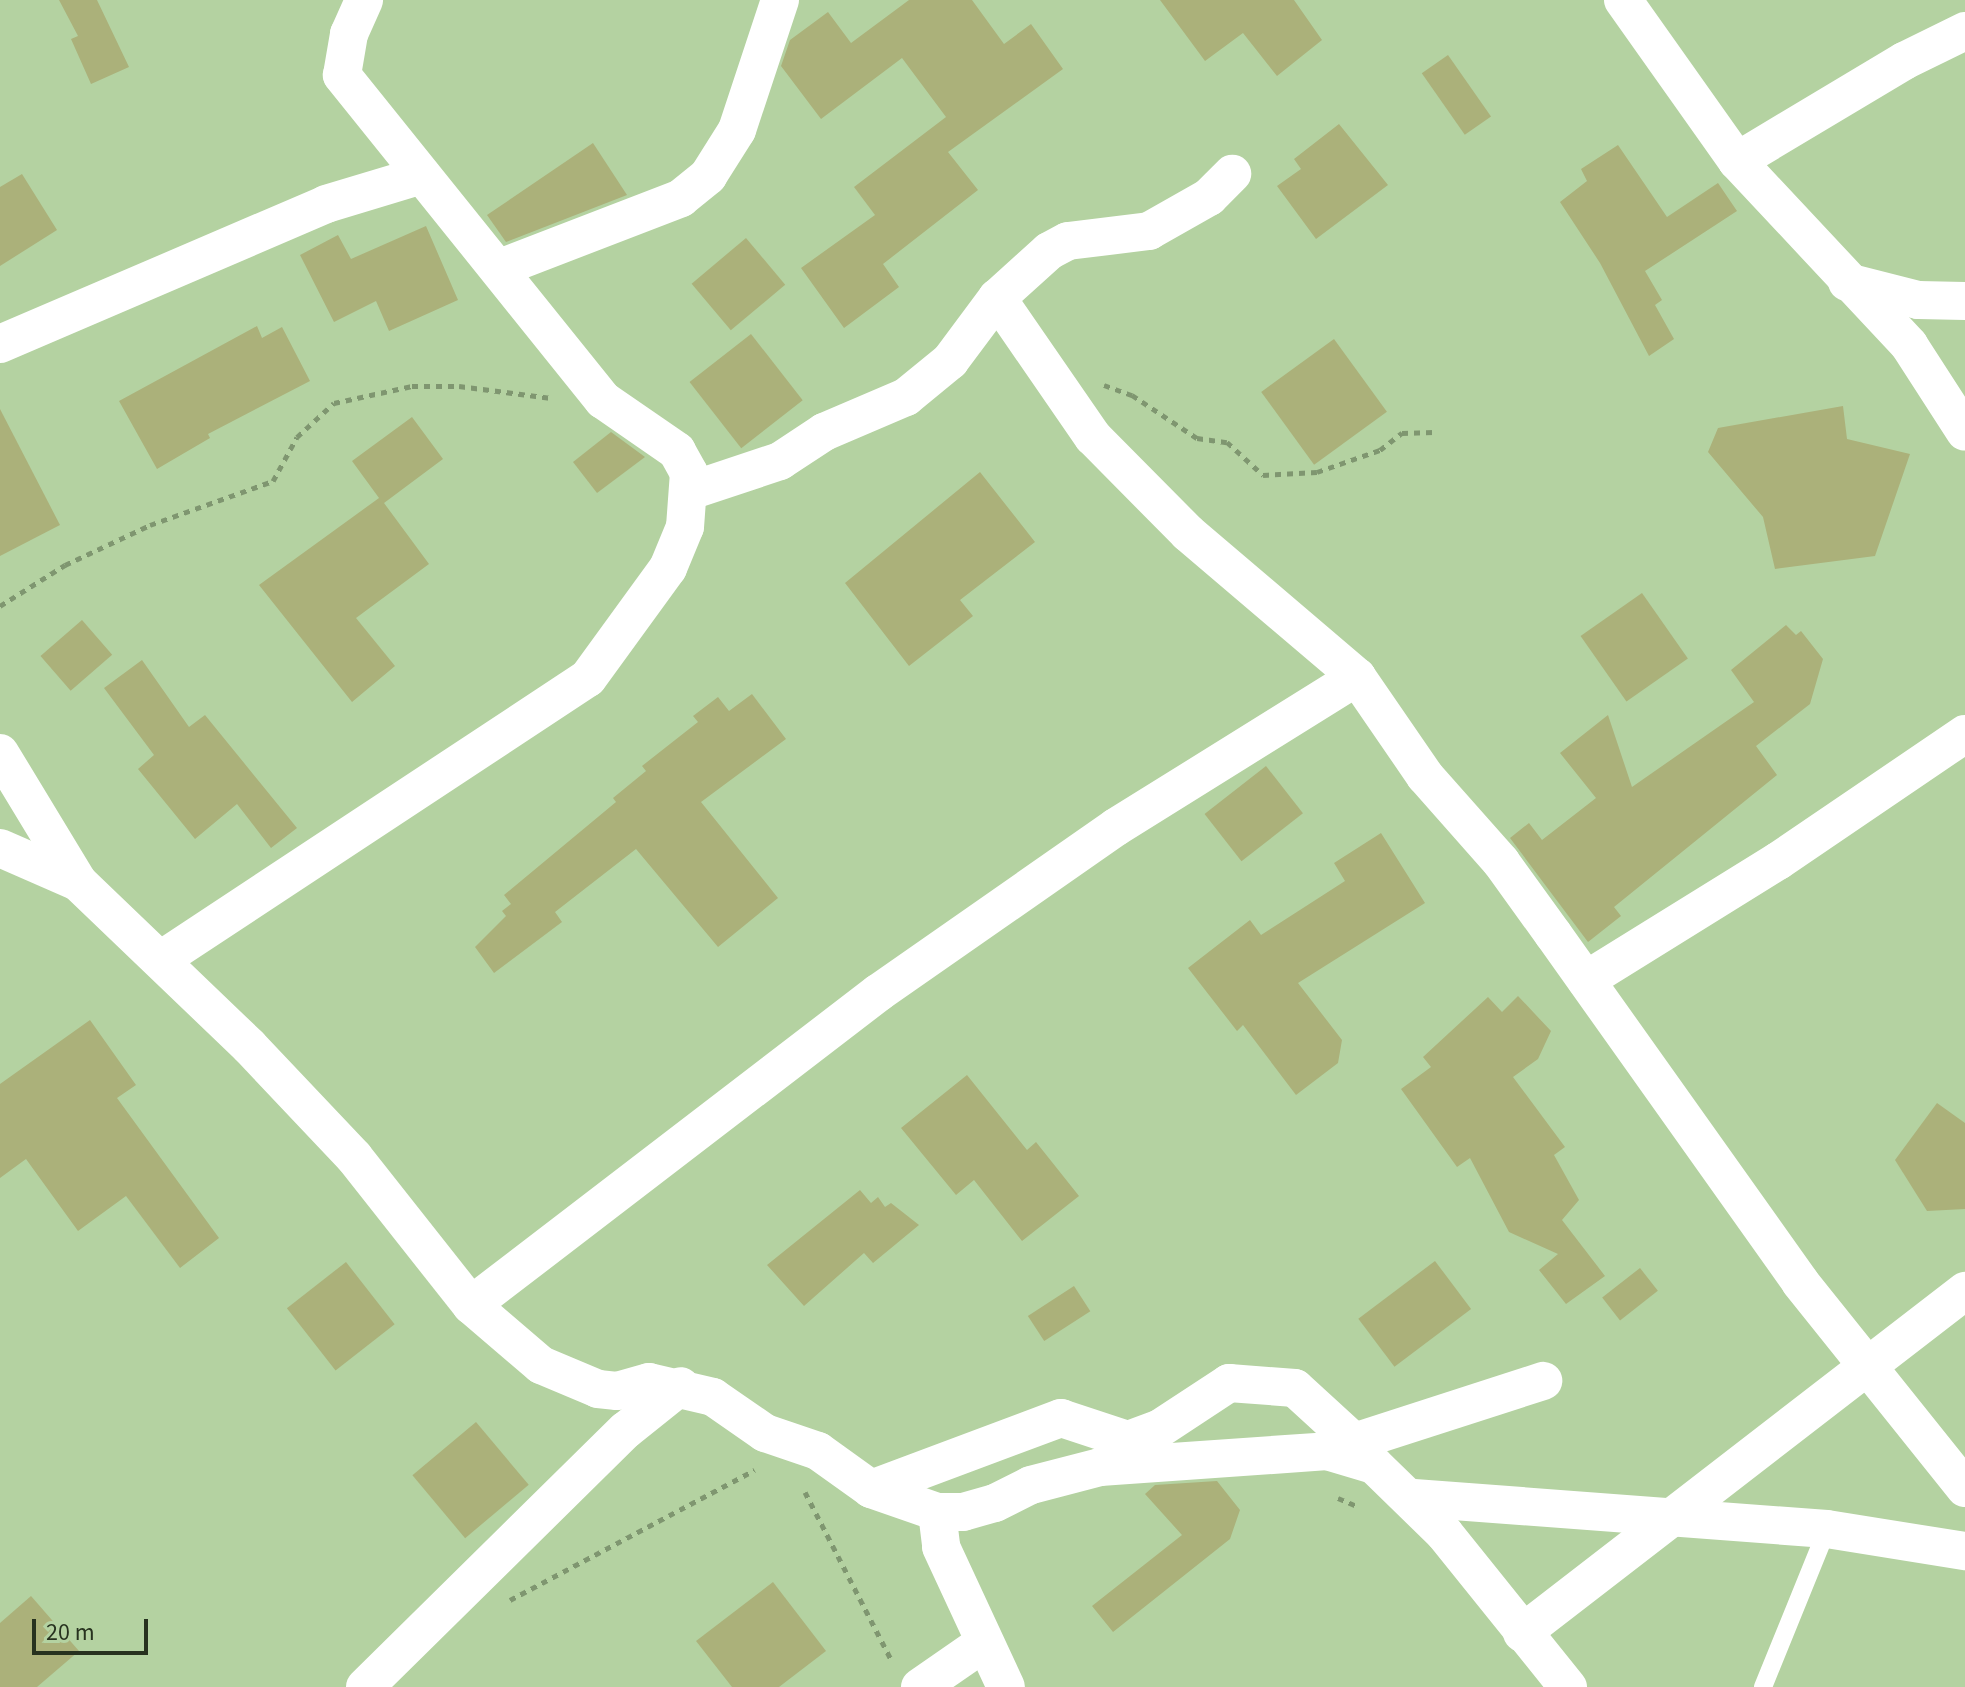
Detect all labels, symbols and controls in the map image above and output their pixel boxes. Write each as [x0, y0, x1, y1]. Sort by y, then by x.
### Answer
scale bar [36, 1603, 152, 1653]
text: 20 m [46, 1615, 95, 1650]

